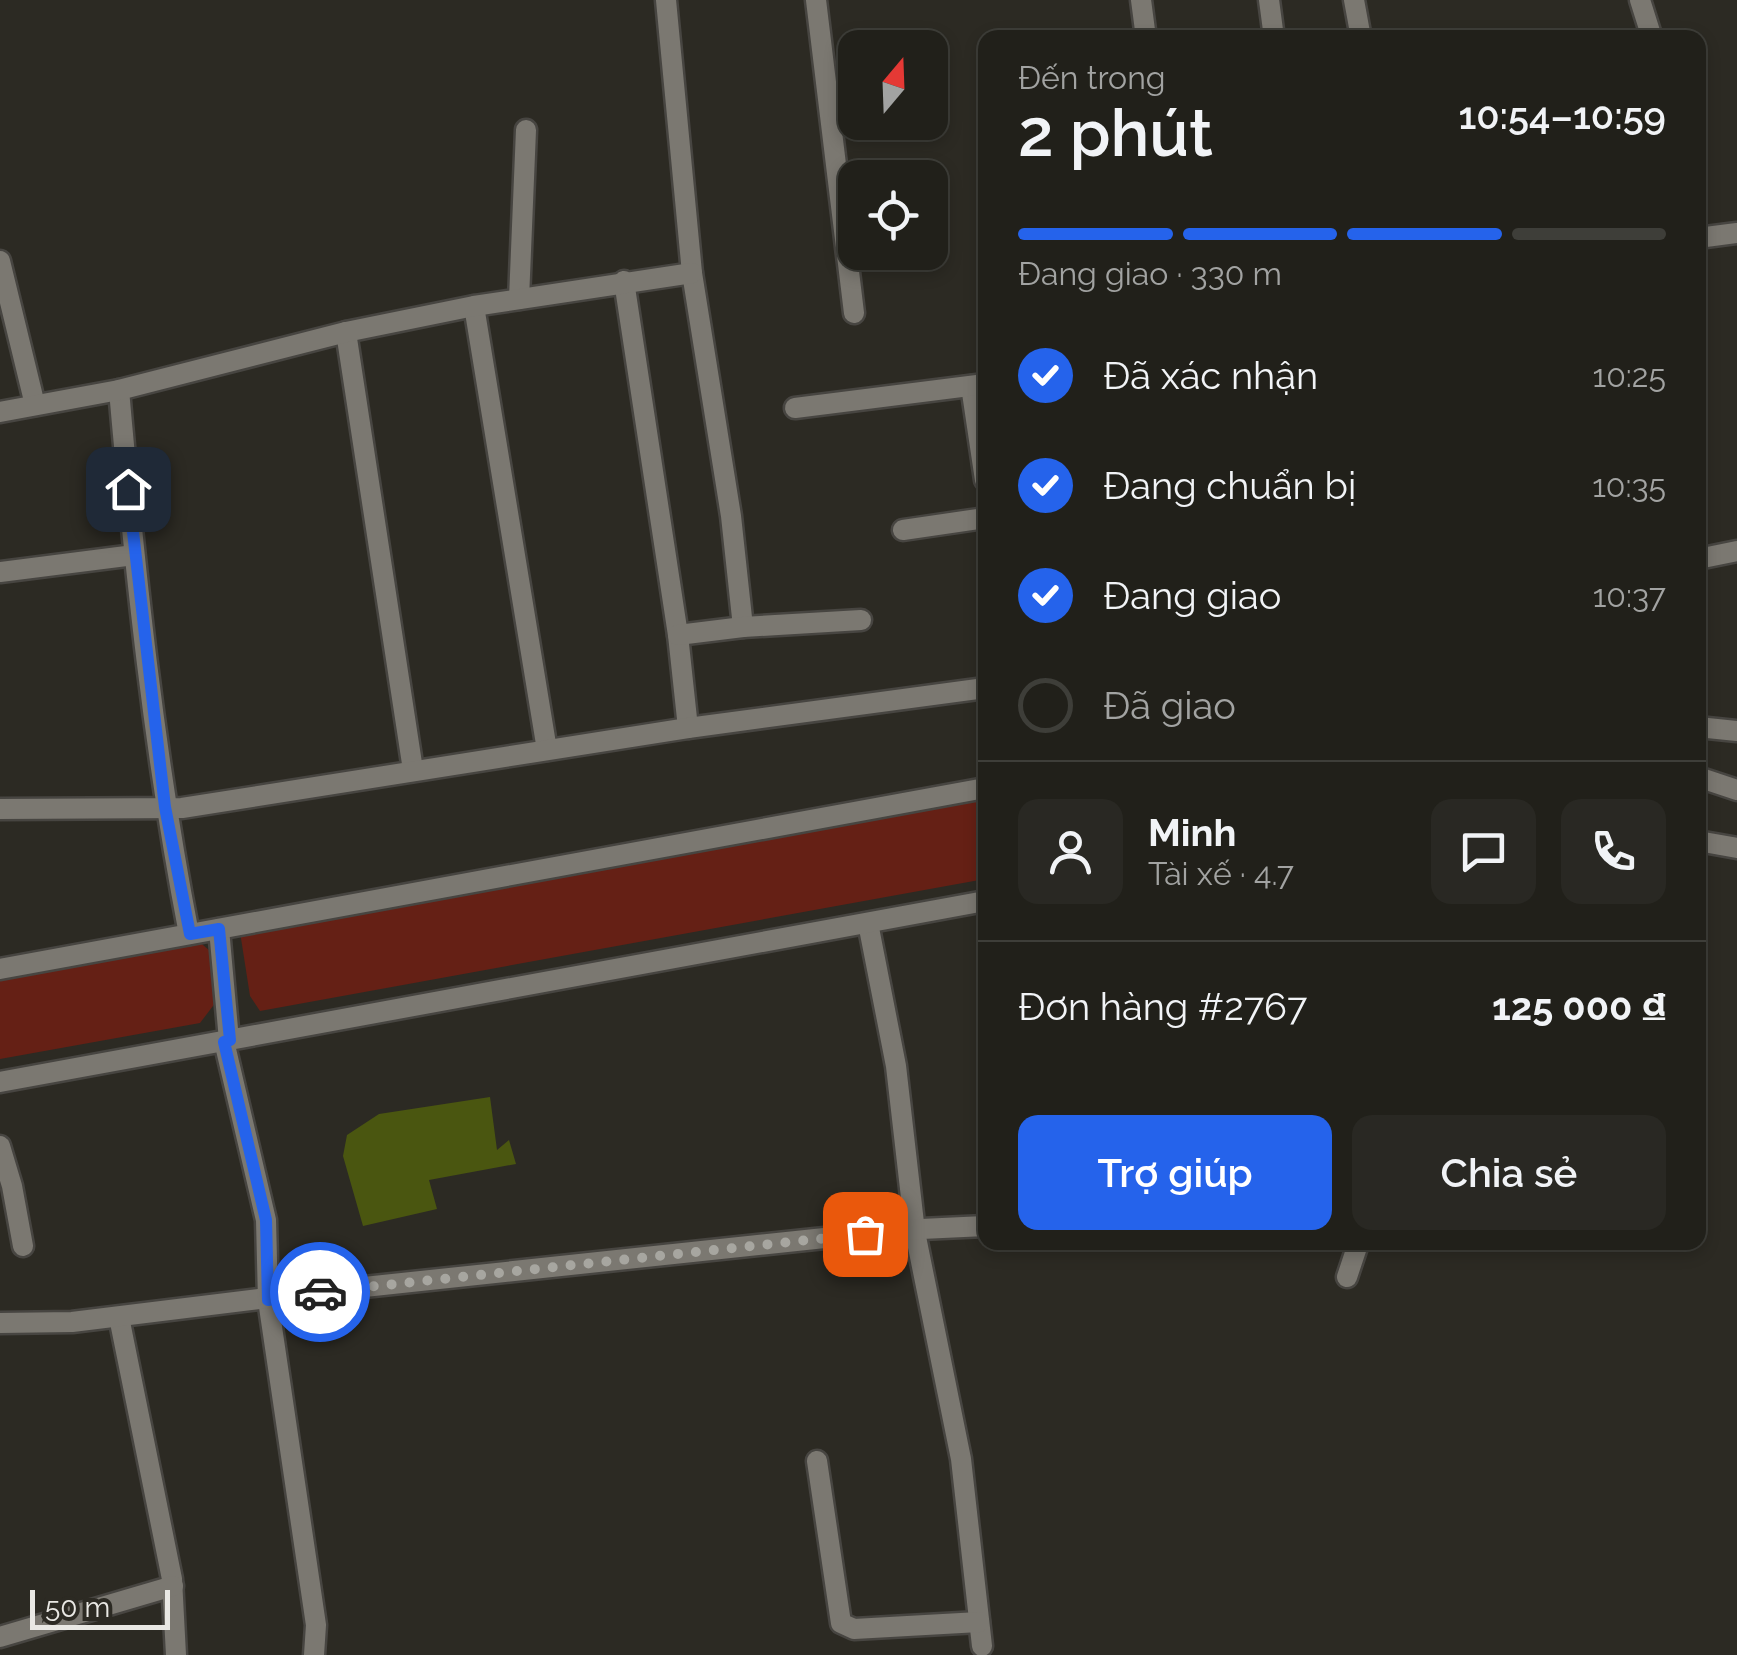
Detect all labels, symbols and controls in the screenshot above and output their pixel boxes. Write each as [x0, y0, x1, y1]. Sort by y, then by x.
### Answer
north arrow [838, 30, 948, 140]
map controls [838, 30, 948, 270]
text: Đến trong [1018, 59, 1166, 96]
text: 10:54–10:59 [1458, 93, 1666, 138]
text: 2 phút [1018, 95, 1213, 171]
button: locate [838, 160, 948, 270]
text: Đang giao · 330 m [1018, 255, 1282, 292]
icon: check [1018, 348, 1073, 403]
text: Đã xác nhận [1103, 353, 1318, 398]
text: 10:25 [1593, 357, 1666, 394]
pin [86, 447, 171, 532]
icon: check [1018, 458, 1073, 513]
icon: home [101, 462, 156, 517]
text: Đang chuẩn bị [1103, 463, 1356, 508]
text: 10:35 [1592, 467, 1666, 504]
icon: check [1018, 568, 1073, 623]
text: Đang giao [1103, 573, 1281, 618]
text: 10:37 [1593, 577, 1666, 614]
text: Đã giao [1103, 683, 1236, 728]
button: person [1018, 799, 1123, 904]
button: chat [1431, 799, 1536, 904]
button: phone [1561, 799, 1666, 904]
text: Minh [1148, 810, 1236, 855]
text: Tài xế · 4.7 [1148, 855, 1294, 892]
text: Đơn hàng #2767 [1018, 984, 1307, 1029]
text: 125 000 ₫ [1492, 984, 1666, 1029]
button: Trợ giúp [1018, 1115, 1332, 1230]
button: Chia sẻ [1352, 1115, 1666, 1230]
pin [823, 1192, 908, 1277]
icon: bag [838, 1207, 893, 1262]
courier [270, 1242, 370, 1342]
icon: car [293, 1265, 348, 1320]
scale bar [30, 1585, 170, 1630]
text: 50 m [45, 1591, 110, 1624]

